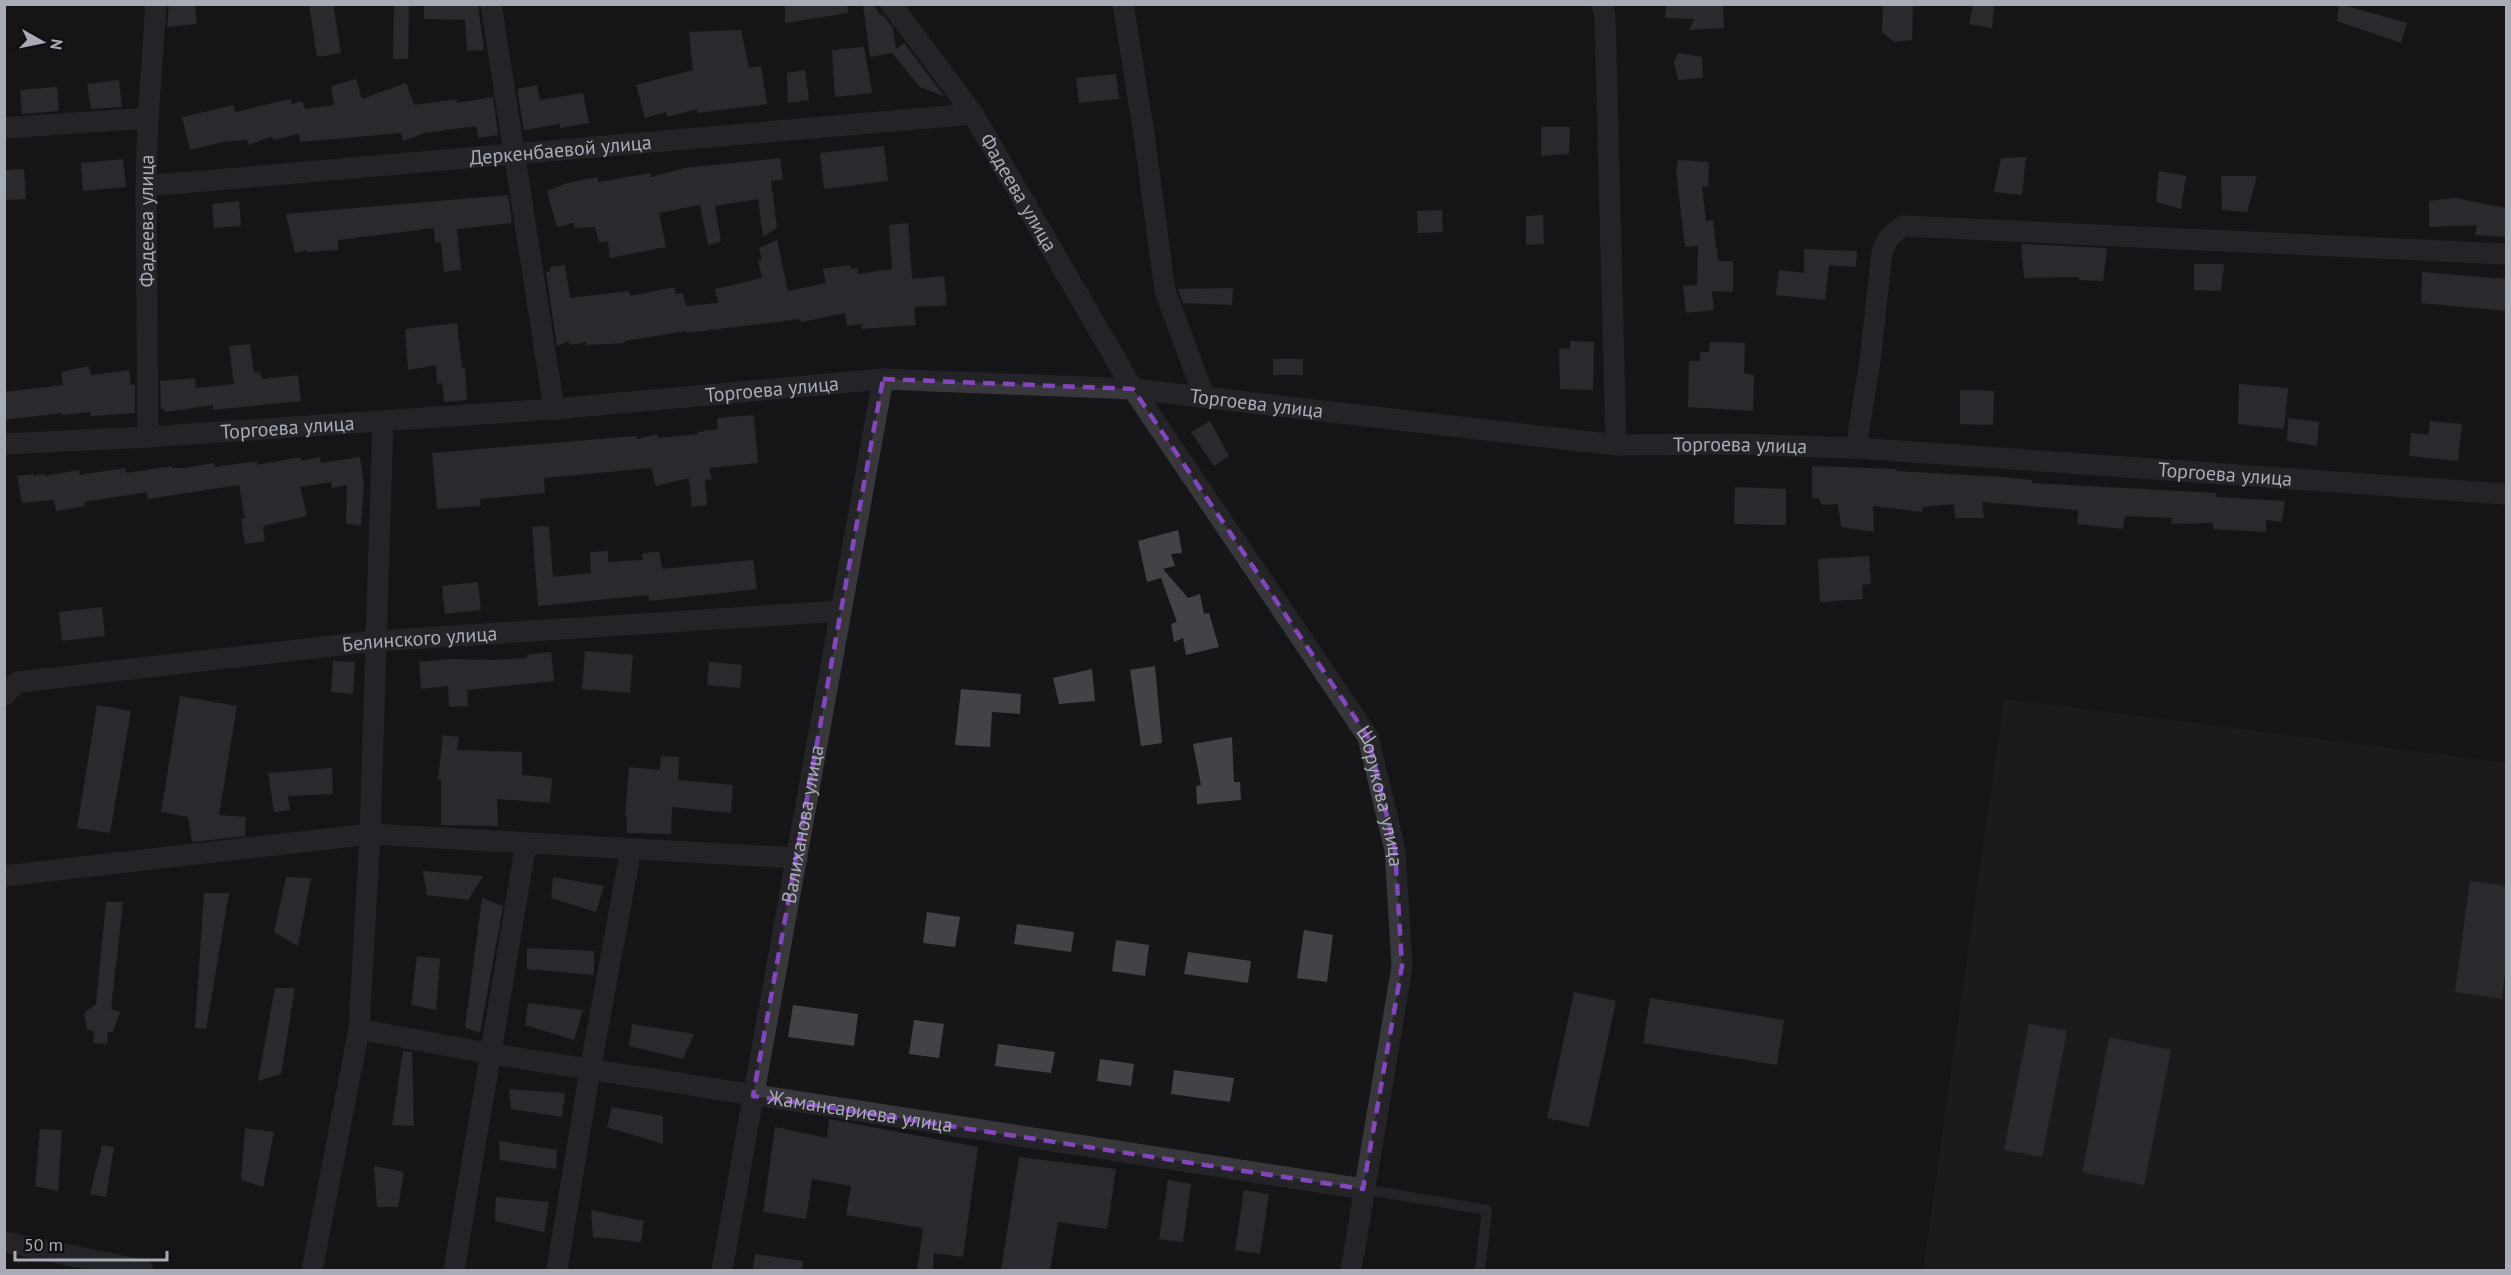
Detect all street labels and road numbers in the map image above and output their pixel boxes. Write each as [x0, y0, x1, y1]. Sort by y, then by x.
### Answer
street label: Деркенбаевой улица [468, 129, 653, 171]
street label: Фадеева улица [974, 129, 1063, 256]
street label: Фадеева улица [133, 154, 160, 287]
street label: Торгоева улица [704, 370, 840, 408]
street label: Торгоева улица [1188, 383, 1325, 424]
street label: Торгоева улица [220, 410, 355, 445]
street label: Торгоева улица [1673, 431, 1808, 459]
street label: Торгоева улица [2157, 456, 2293, 492]
street label: Белинского улица [340, 620, 498, 658]
street label: Шорукова улица [1351, 720, 1409, 868]
street label: Валиханова улица [775, 743, 830, 906]
street label: Жамансариева улица [765, 1084, 955, 1138]

